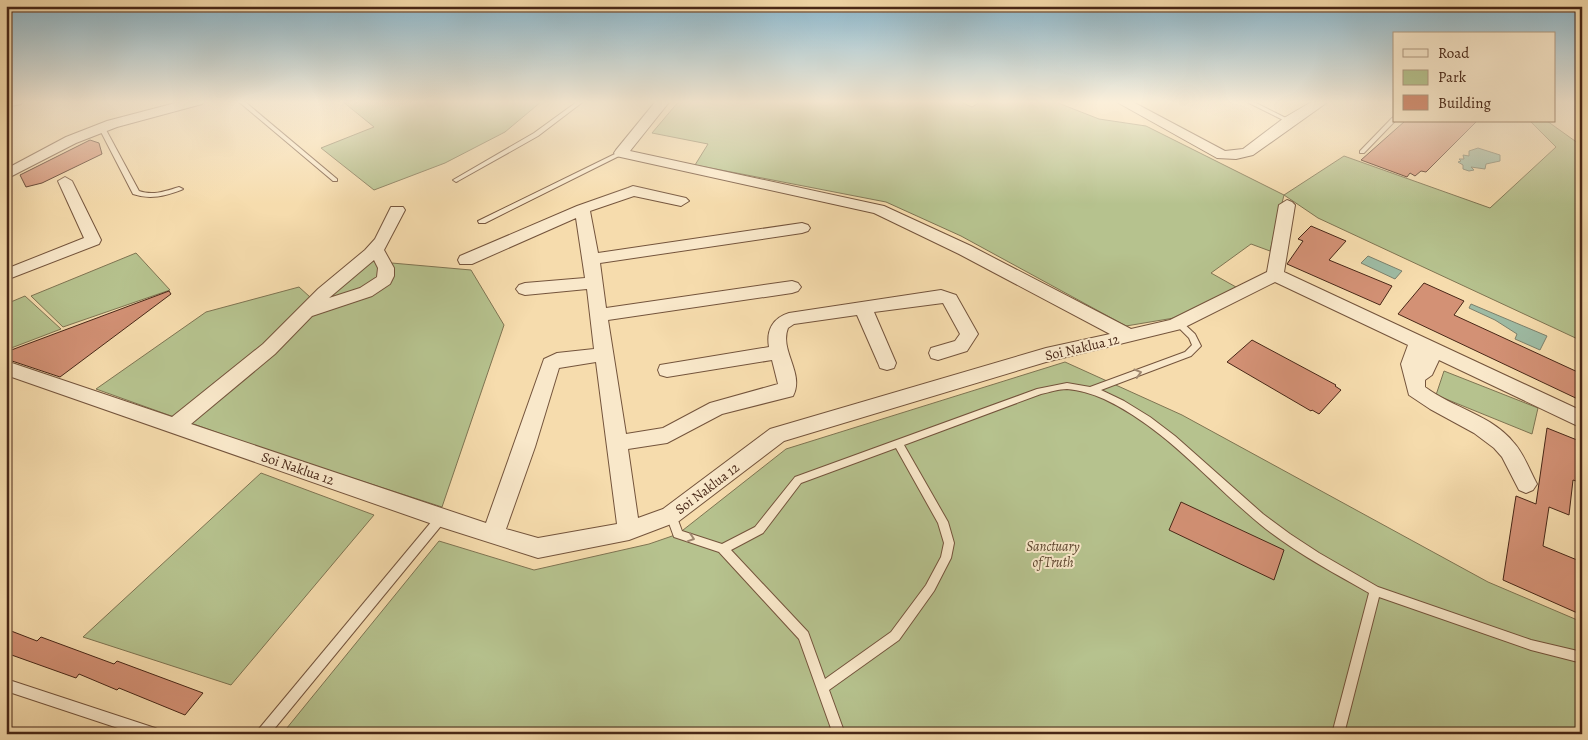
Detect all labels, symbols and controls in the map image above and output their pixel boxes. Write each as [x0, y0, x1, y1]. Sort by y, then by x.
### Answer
legend [1393, 32, 1556, 122]
text: Road [1438, 43, 1470, 63]
text: Park [1438, 67, 1467, 87]
text: Building [1438, 93, 1491, 113]
street label: Soi Naklua 12 [1043, 330, 1122, 365]
one-way arrow [1134, 368, 1142, 379]
street label: Soi Naklua 12 [259, 447, 337, 490]
street label: Soi Naklua 12 [671, 458, 744, 519]
one-way arrow [686, 533, 694, 543]
park label: Sanctuary of Truth [1026, 537, 1080, 572]

